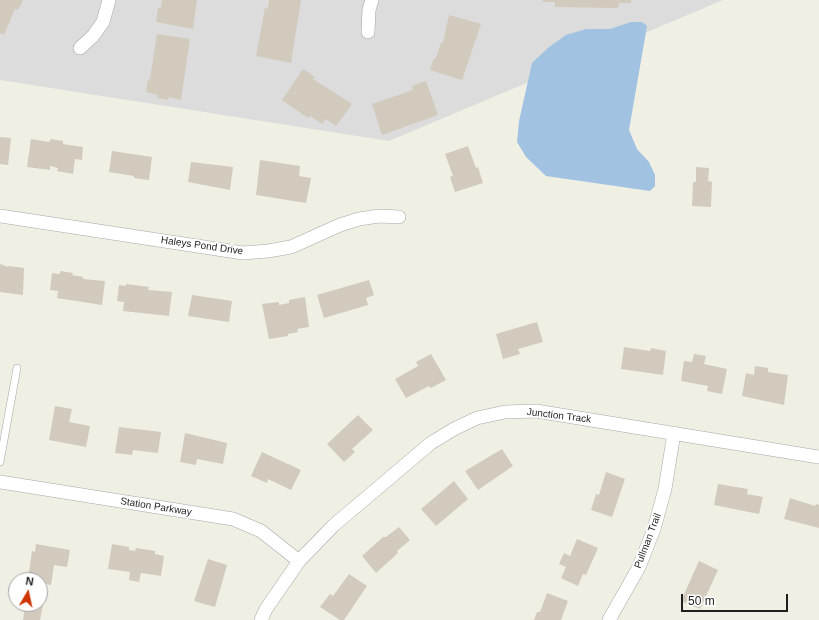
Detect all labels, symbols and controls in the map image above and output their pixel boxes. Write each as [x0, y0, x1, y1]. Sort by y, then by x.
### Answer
street label: Haleys Pond Drive [160, 234, 244, 258]
street label: Junction Track [526, 406, 592, 426]
street label: Station Parkway [119, 495, 193, 519]
street label: Pullman Trail [632, 512, 664, 570]
north arrow [8, 572, 48, 612]
text: N [25, 575, 35, 588]
scale bar [683, 586, 790, 612]
text: 50 m [688, 594, 715, 608]

